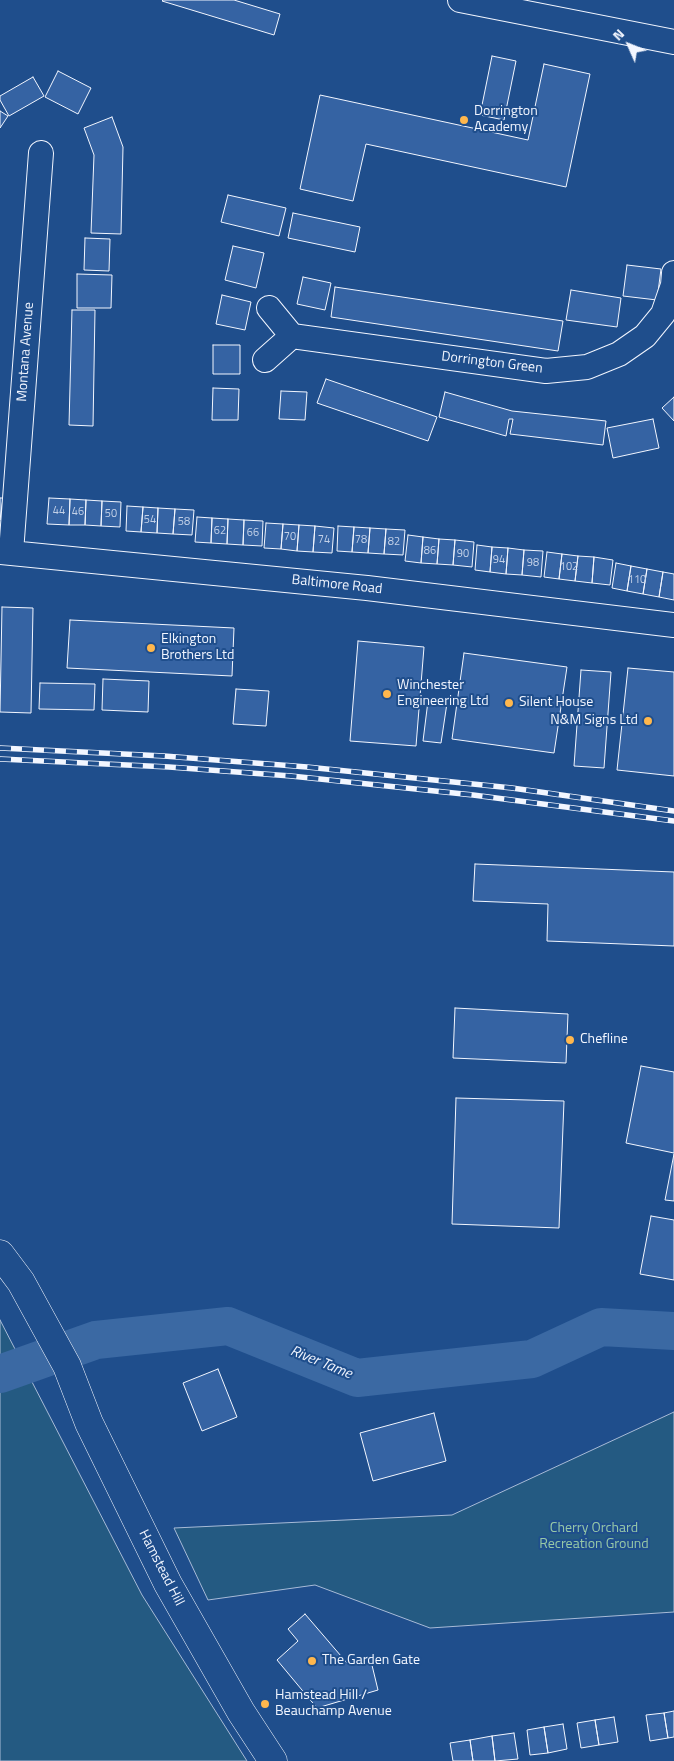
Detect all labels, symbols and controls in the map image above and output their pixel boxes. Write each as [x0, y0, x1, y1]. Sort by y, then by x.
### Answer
north arrow [604, 20, 654, 70]
text: N [607, 23, 629, 45]
place label: Dorrington Academy [474, 104, 538, 136]
marker: Dorrington Academy [458, 114, 470, 126]
street label: Montana Avenue [14, 302, 38, 402]
street label: Dorrington Green [440, 348, 544, 378]
house number: 44 [53, 504, 65, 518]
house number: 46 [72, 505, 84, 519]
house number: 50 [105, 507, 117, 521]
house number: 54 [144, 513, 156, 527]
house number: 58 [178, 515, 190, 529]
house number: 62 [214, 524, 226, 538]
house number: 66 [247, 526, 259, 540]
house number: 70 [284, 530, 296, 544]
house number: 74 [318, 533, 330, 547]
house number: 78 [355, 533, 367, 547]
house number: 82 [388, 535, 400, 549]
house number: 86 [424, 544, 436, 558]
house number: 90 [457, 547, 469, 561]
house number: 94 [493, 553, 505, 567]
house number: 98 [527, 556, 539, 570]
house number: 102 [560, 560, 578, 574]
street label: Baltimore Road [291, 572, 383, 598]
house number: 110 [628, 573, 646, 587]
place label: Elkington Brothers Ltd [161, 632, 234, 664]
marker: Elkington Brothers Ltd [145, 642, 157, 654]
place label: Winchester Engineering Ltd [397, 678, 489, 710]
marker: Winchester Engineering Ltd [381, 688, 393, 700]
place label: Silent House [519, 695, 593, 711]
marker: Silent House [503, 697, 515, 709]
place label: N&M Signs Ltd [550, 713, 638, 729]
marker: N&M Signs Ltd [642, 715, 654, 727]
place label: Chefline [580, 1032, 628, 1048]
marker: Chefline [564, 1034, 576, 1046]
water label: River Tame [287, 1342, 355, 1384]
park label: Cherry Orchard Recreation Ground [539, 1521, 649, 1554]
street label: Hamstead Hill [135, 1527, 187, 1609]
place label: The Garden Gate [322, 1653, 420, 1669]
marker: The Garden Gate [306, 1655, 318, 1667]
place label: Hamstead Hill / Beauchamp Avenue [275, 1688, 392, 1720]
marker: Hamstead Hill / Beauchamp Avenue [259, 1698, 271, 1710]

